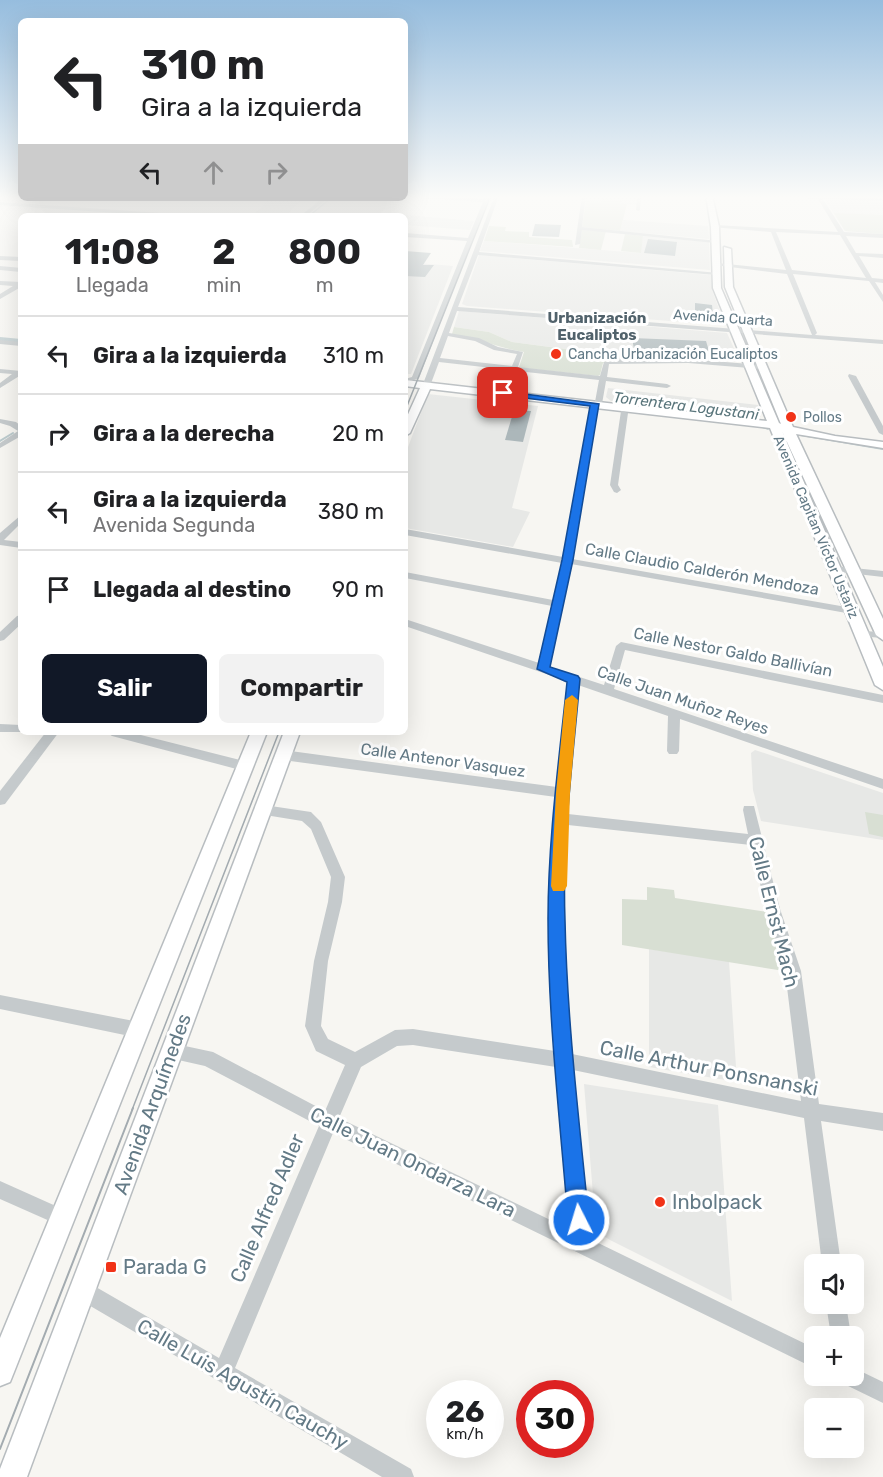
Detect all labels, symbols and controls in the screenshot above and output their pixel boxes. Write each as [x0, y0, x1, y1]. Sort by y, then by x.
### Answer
text: 310 m [141, 40, 265, 90]
icon: left [42, 42, 120, 120]
text: Gira a la izquierda [141, 91, 362, 123]
icon: left [134, 156, 167, 189]
icon: ahead [197, 156, 230, 189]
icon: right [260, 156, 293, 189]
text: 11:08 [65, 230, 160, 273]
text: 2 [212, 230, 236, 273]
text: 800 [288, 230, 361, 273]
text: Llegada [76, 273, 149, 297]
text: min [207, 273, 241, 297]
text: m [316, 273, 334, 297]
street label: Avenida Cuarta [673, 306, 773, 330]
district label: Urbanización Eucaliptos [547, 309, 647, 344]
icon: left [42, 339, 75, 372]
text: Gira a la izquierda [93, 342, 287, 369]
text: 310 m [323, 342, 384, 369]
place label: Cancha Urbanización Eucaliptos [568, 346, 778, 363]
marker: Cancha Urbanización Eucaliptos [549, 347, 563, 361]
pin [477, 367, 528, 418]
icon: arrive [486, 376, 519, 409]
water label: Torrentera Logustani [612, 388, 760, 424]
place label: Pollos [803, 409, 842, 426]
marker: Pollos [784, 410, 798, 424]
icon: right [42, 417, 75, 450]
text: Gira a la derecha [93, 420, 274, 447]
text: 20 m [332, 420, 384, 447]
street label: Avenida Capitan Víctor Ustariz [770, 433, 862, 621]
text: Gira a la izquierda [93, 486, 287, 513]
icon: left [42, 495, 75, 528]
text: 380 m [318, 498, 384, 525]
text: Avenida Segunda [93, 513, 255, 537]
street label: Calle Claudio Calderón Mendoza [584, 539, 820, 599]
icon: arrive [42, 573, 75, 606]
text: Llegada al destino [93, 576, 291, 603]
text: 90 m [332, 576, 384, 603]
street label: Calle Nestor Galdo Ballivían [632, 623, 834, 681]
button: Salir [42, 654, 207, 723]
button: Compartir [219, 654, 384, 723]
street label: Calle Juan Muñoz Reyes [595, 662, 771, 738]
street label: Calle Antenor Vasquez [359, 739, 527, 781]
street label: Calle Ernst Mach [744, 834, 804, 990]
street label: Avenida Arquímedes [108, 1010, 196, 1198]
street label: Calle Arthur Ponsnanski [598, 1035, 820, 1101]
street label: Calle Juan Ondarza Lara [306, 1102, 520, 1222]
street label: Calle Alfred Adler [225, 1130, 309, 1286]
position arrow [547, 1188, 611, 1252]
place label: Inbolpack [672, 1190, 763, 1214]
marker: Inbolpack [653, 1195, 667, 1209]
map controls [804, 1254, 864, 1458]
button: sound [804, 1254, 864, 1314]
place label: Parada G [123, 1255, 207, 1279]
marker: Parada G [104, 1260, 118, 1274]
street label: Calle Luis Agustín Cauchy [133, 1314, 353, 1454]
button: + [804, 1326, 864, 1386]
speed limit sign: 30 [516, 1380, 594, 1458]
text: 26 [445, 1394, 485, 1430]
button: − [804, 1398, 864, 1458]
text: km/h [446, 1425, 484, 1443]

